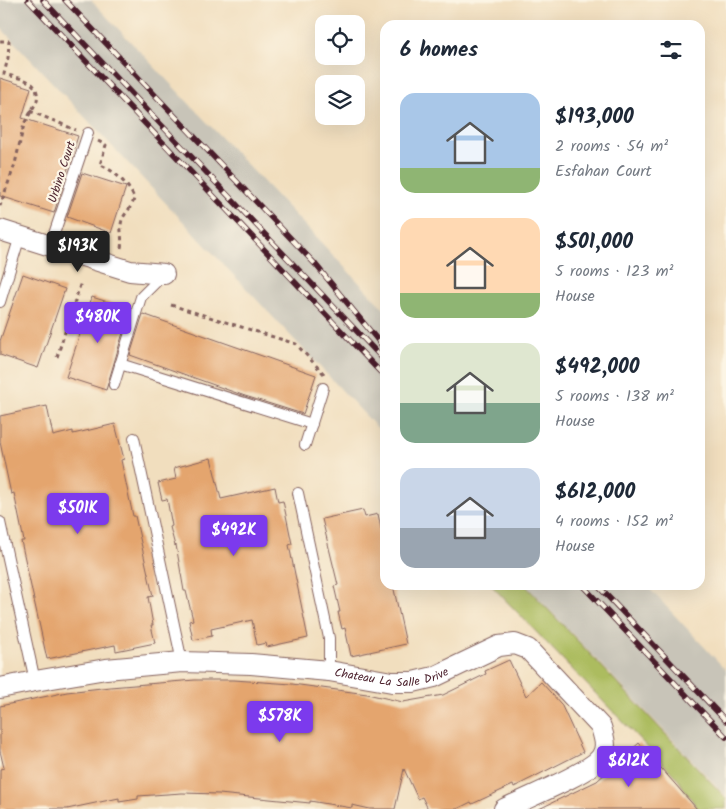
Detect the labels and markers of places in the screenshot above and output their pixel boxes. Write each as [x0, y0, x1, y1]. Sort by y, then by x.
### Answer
pin: $193K [43, 230, 113, 273]
pin: $480K [63, 302, 133, 344]
pin: $501K [43, 492, 113, 535]
pin: $492K [199, 514, 269, 557]
pin: $578K [245, 700, 315, 743]
pin: $612K [594, 746, 664, 788]

